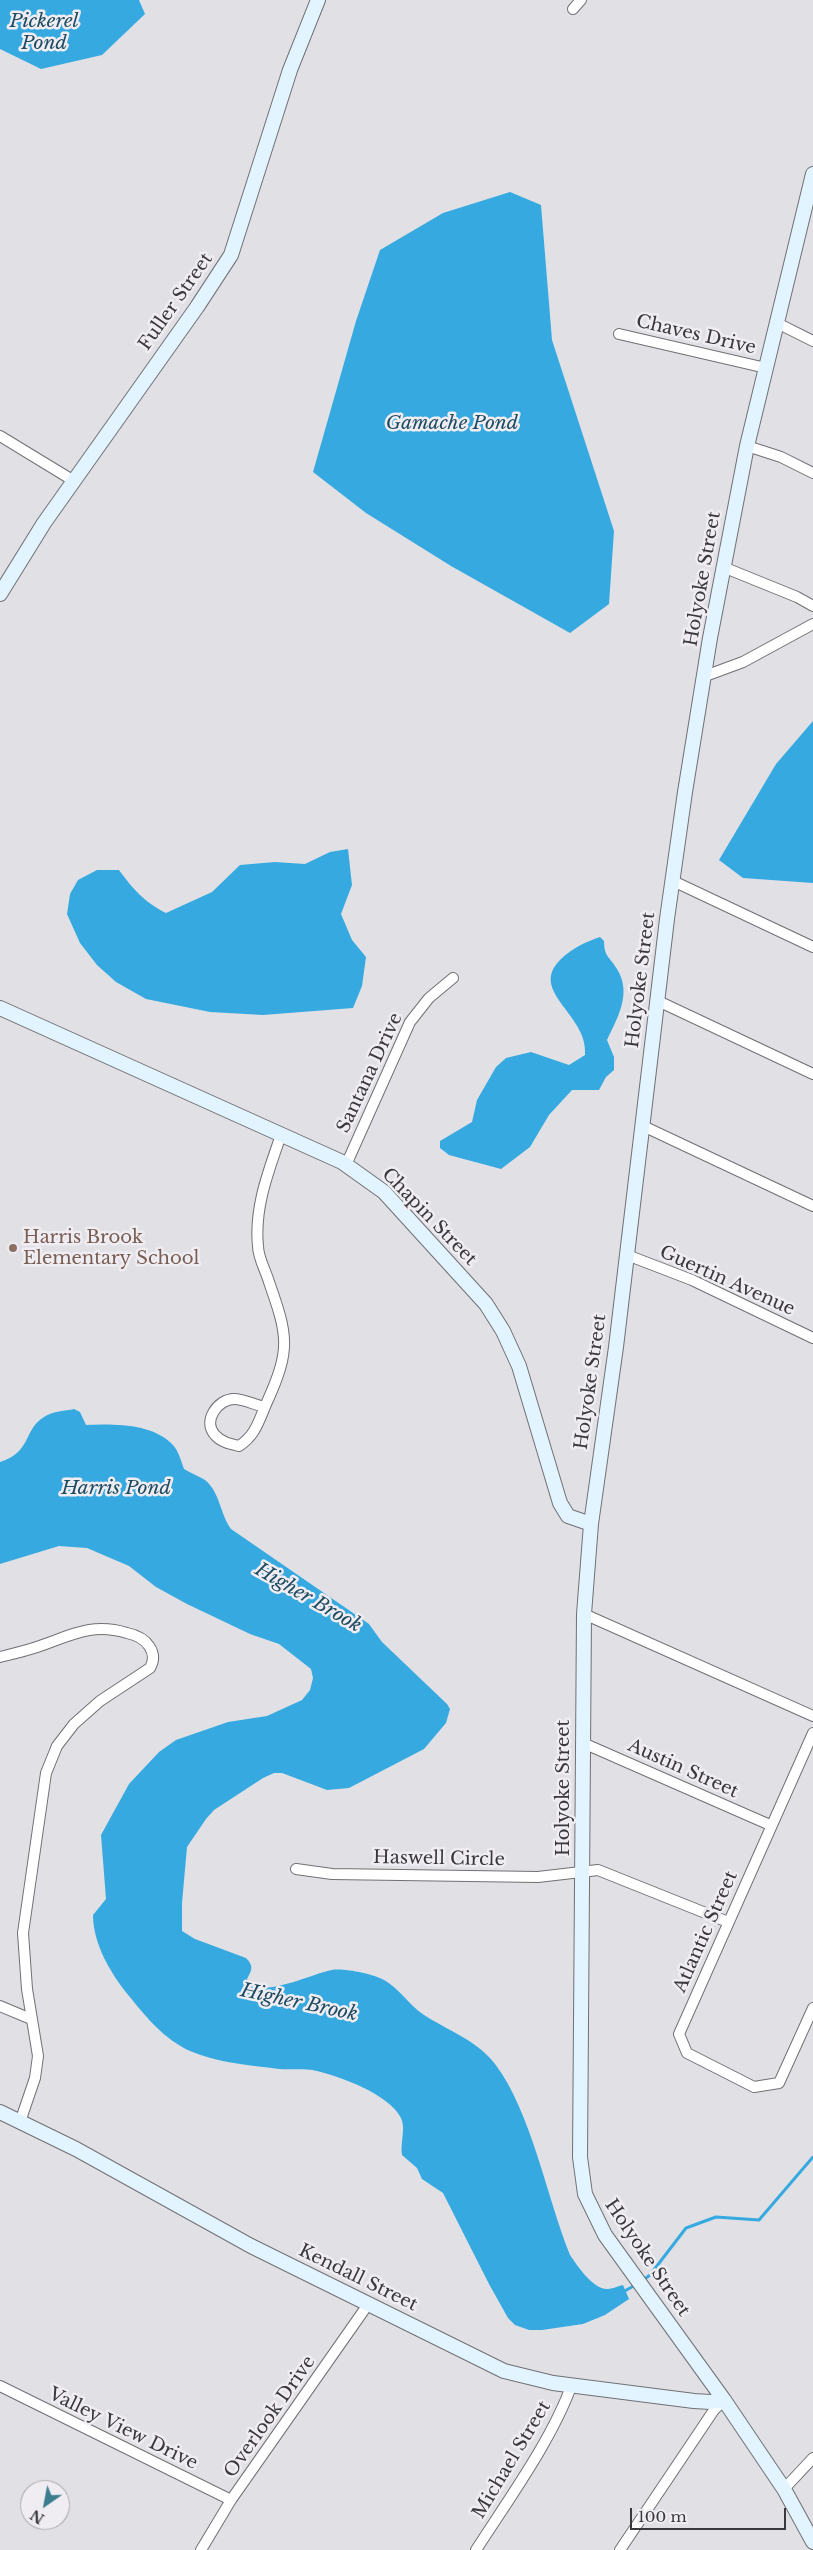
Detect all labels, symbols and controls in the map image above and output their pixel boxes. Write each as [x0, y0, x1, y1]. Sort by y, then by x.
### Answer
water label: Pickerel Pond [9, 11, 79, 55]
street label: Fuller Street [134, 249, 218, 355]
street label: Chaves Drive [634, 311, 758, 359]
water label: Gamache Pond [386, 413, 518, 435]
street label: Holyoke Street [681, 510, 725, 648]
street label: Holyoke Street [622, 911, 660, 1049]
street label: Santana Drive [333, 1010, 407, 1136]
street label: Chapin Street [377, 1164, 481, 1270]
place label: Harris Brook Elementary School [23, 1227, 199, 1270]
marker: Harris Brook Elementary School [7, 1242, 19, 1254]
street label: Guertin Avenue [656, 1242, 798, 1320]
street label: Holyoke Street [571, 1313, 611, 1451]
water label: Harris Pond [61, 1478, 171, 1500]
water label: Higher Brook [251, 1558, 365, 1638]
street label: Holyoke Street [553, 1720, 575, 1856]
street label: Austin Street [624, 1735, 742, 1803]
street label: Haswell Circle [373, 1847, 505, 1871]
street label: Atlantic Street [670, 1868, 742, 1996]
water label: Higher Brook [238, 1979, 360, 2027]
street label: Holyoke Street [600, 2195, 694, 2321]
street label: Kendall Street [295, 2240, 421, 2316]
street label: Overlook Drive [220, 2352, 320, 2482]
street label: Valley View Drive [45, 2384, 201, 2474]
street label: Michael Street [468, 2397, 556, 2523]
north arrow [20, 2480, 70, 2530]
scale bar [633, 2498, 789, 2530]
text: N [27, 2506, 48, 2528]
text: 100 m [638, 2507, 687, 2526]

